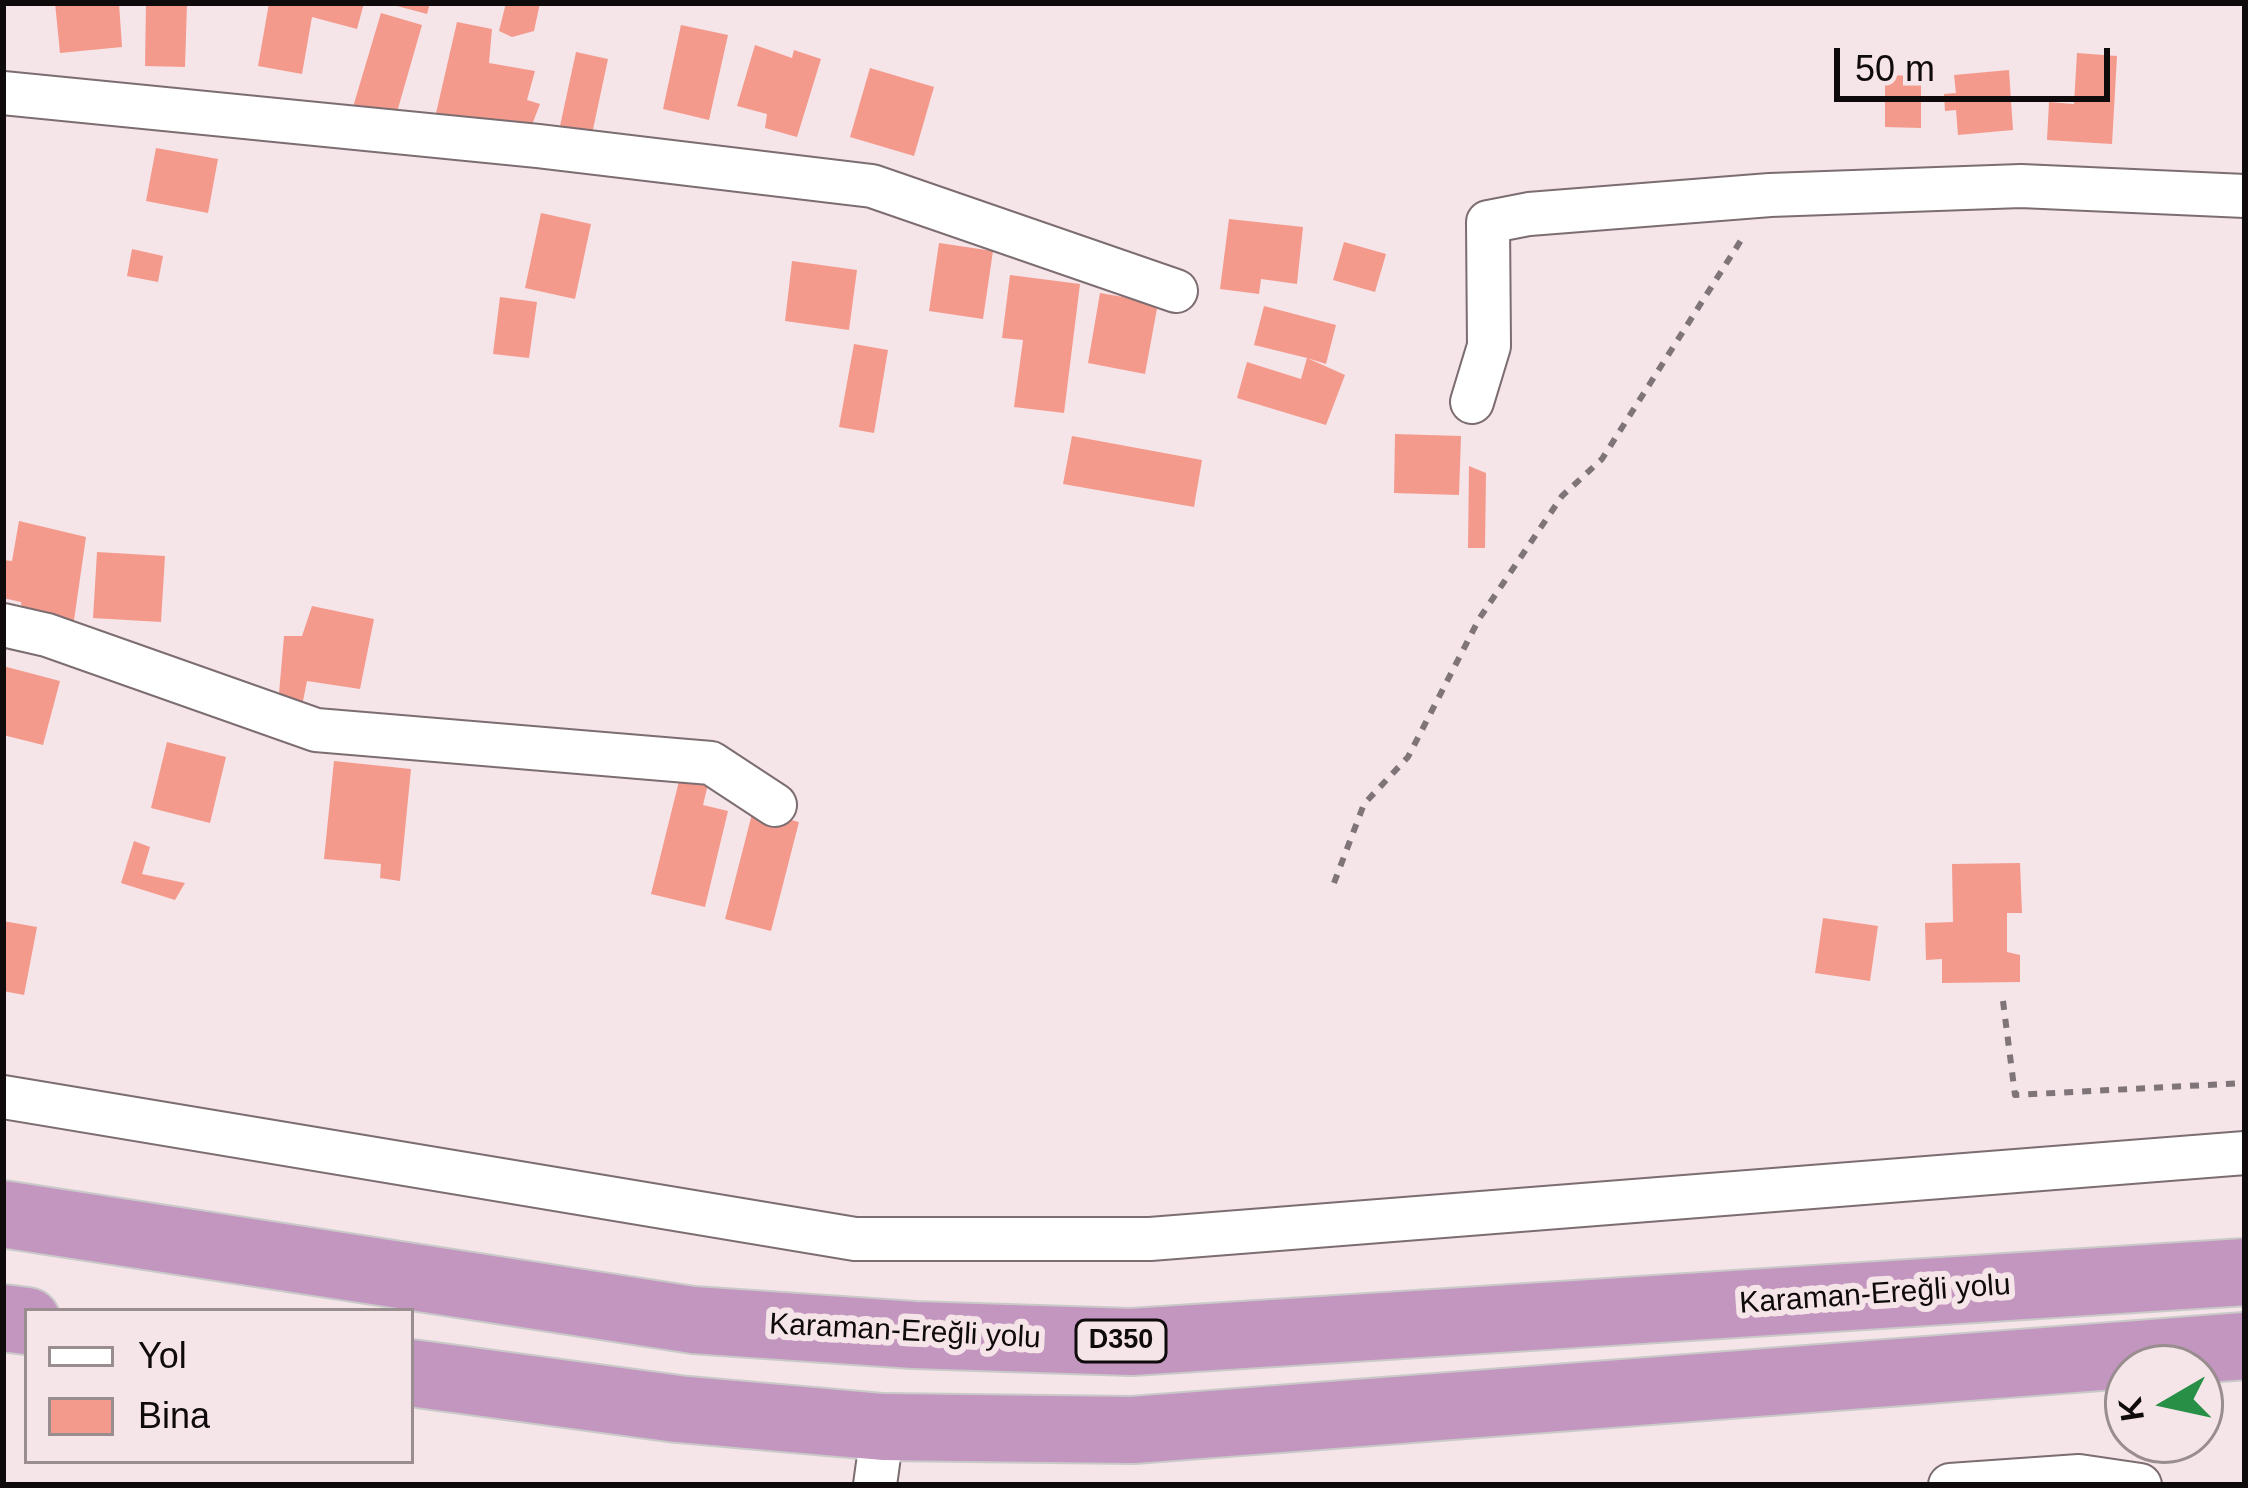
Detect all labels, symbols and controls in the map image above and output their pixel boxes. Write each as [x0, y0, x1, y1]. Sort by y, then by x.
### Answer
scale bar [1840, 24, 2116, 98]
text: 50 m [1855, 48, 1935, 89]
street label: Karaman-Ereğli yolu [1738, 1268, 2012, 1322]
street label: Karaman-Ereğli yolu [768, 1307, 1042, 1357]
legend [24, 1308, 414, 1464]
road number: D350 [1076, 1320, 1166, 1362]
text: Yol [138, 1335, 187, 1376]
north arrow [2104, 1344, 2224, 1464]
text: Bina [138, 1395, 210, 1436]
text: K [2111, 1395, 2151, 1424]

